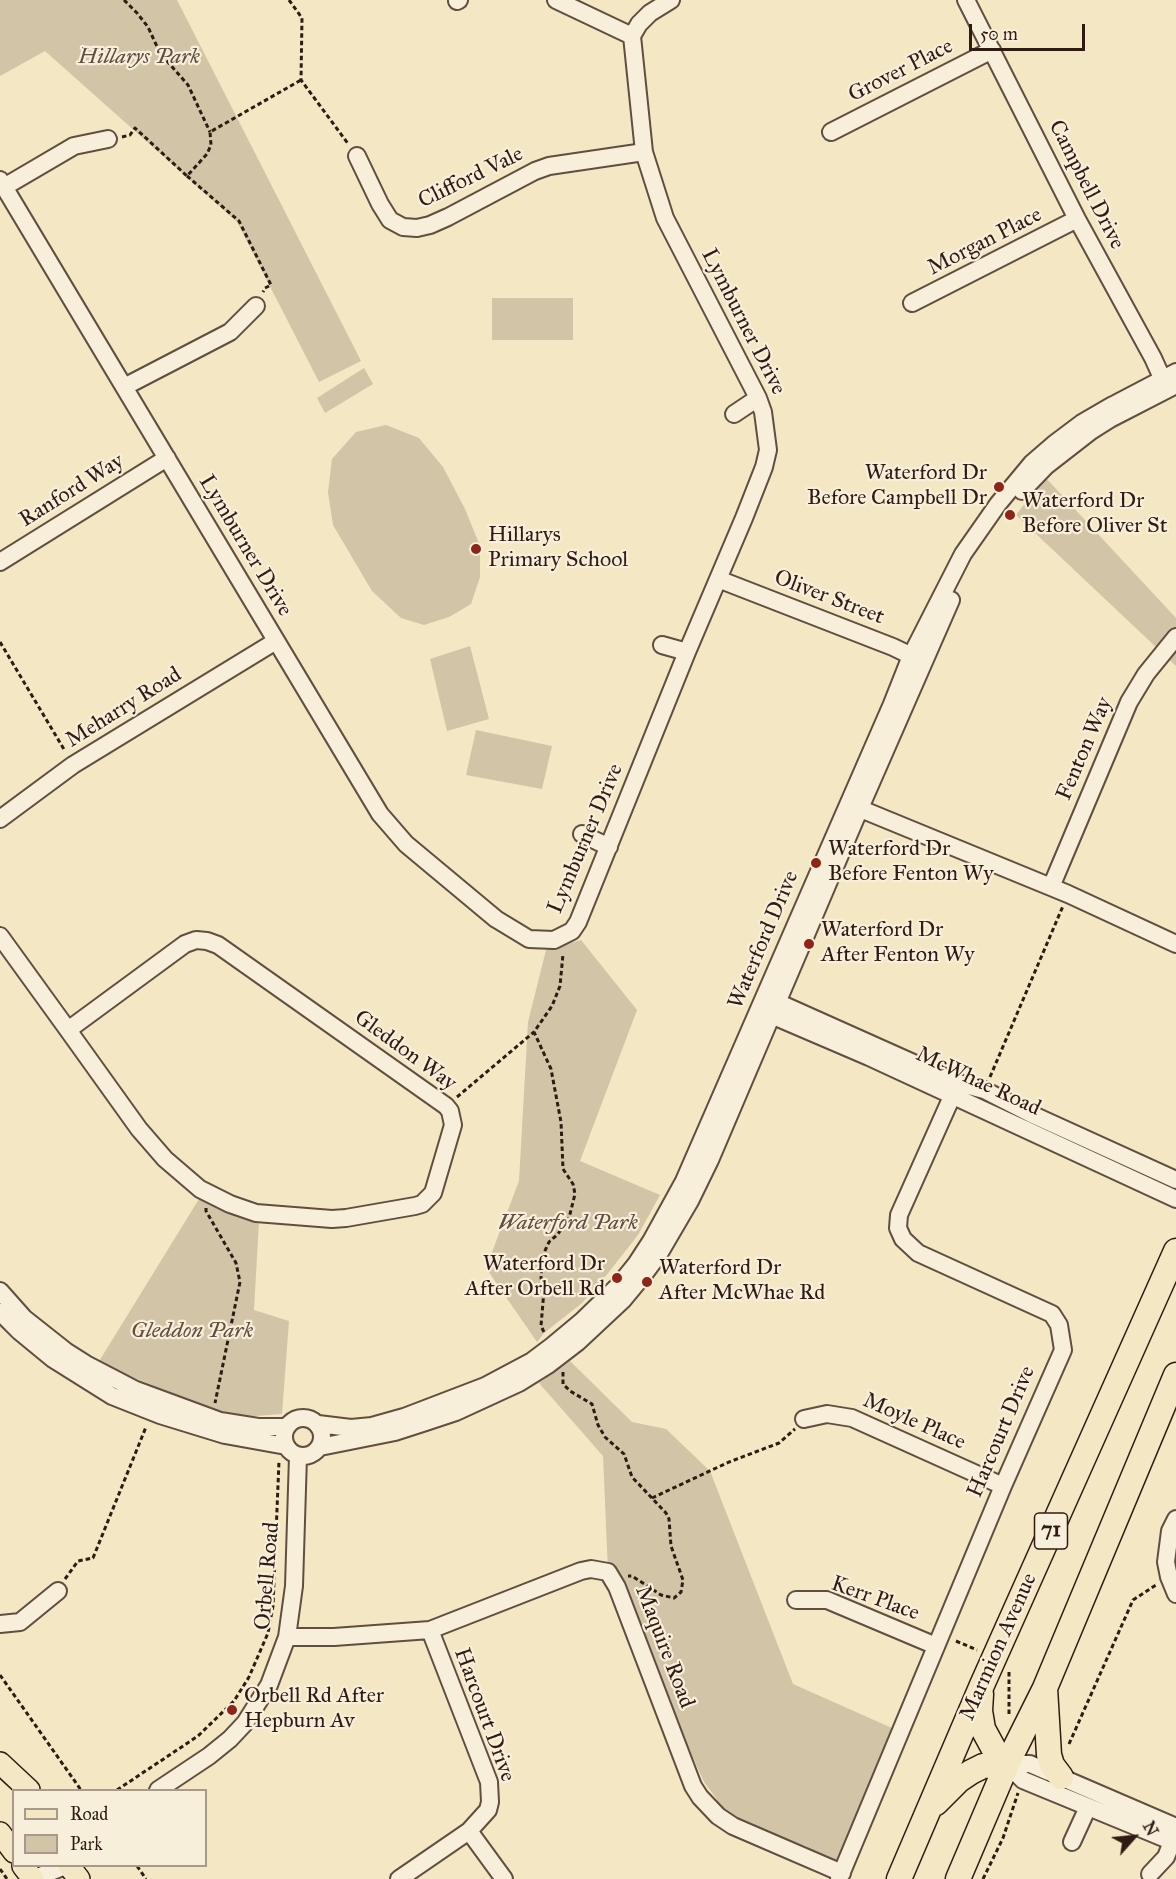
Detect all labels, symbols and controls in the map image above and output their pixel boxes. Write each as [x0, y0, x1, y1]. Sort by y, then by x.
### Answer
scale bar [972, 12, 1088, 50]
text: 50 m [980, 23, 1018, 45]
street label: Grover Place [844, 33, 958, 109]
park label: Hillarys Park [78, 45, 200, 71]
street label: Campbell Drive [1042, 116, 1130, 254]
street label: Clifford Vale [414, 141, 528, 215]
street label: Morgan Place [924, 202, 1046, 282]
street label: Lymburner Drive [695, 245, 791, 399]
street label: Ranford Way [15, 448, 129, 534]
place label: Waterford Dr Before Campbell Dr [807, 461, 987, 512]
street label: Lymburner Drive [192, 471, 298, 621]
marker: Waterford Dr Before Campbell Dr [992, 480, 1006, 494]
place label: Waterford Dr Before Oliver St [1022, 489, 1168, 540]
marker: Waterford Dr Before Oliver St [1003, 508, 1017, 522]
place label: Hillarys Primary School [488, 523, 628, 574]
marker: Hillarys Primary School [469, 542, 483, 556]
street label: Oliver Street [770, 565, 888, 631]
street label: Meharry Road [61, 662, 187, 754]
street label: Fenton Way [1051, 693, 1119, 805]
street label: Lymburner Drive [543, 760, 629, 918]
place label: Waterford Dr Before Fenton Wy [828, 837, 994, 888]
marker: Waterford Dr Before Fenton Wy [809, 856, 823, 870]
street label: Waterford Drive [723, 867, 805, 1013]
place label: Waterford Dr After Fenton Wy [821, 918, 975, 969]
marker: Waterford Dr After Fenton Wy [802, 937, 816, 951]
street label: Gleddon Way [349, 1005, 461, 1097]
street label: McWhae Road [911, 1042, 1045, 1122]
park label: Waterford Park [498, 1211, 638, 1237]
place label: Waterford Dr After Orbell Rd [465, 1252, 605, 1304]
place label: Waterford Dr After McWhae Rd [659, 1256, 825, 1308]
marker: Waterford Dr After Orbell Rd [610, 1271, 624, 1285]
marker: Waterford Dr After McWhae Rd [640, 1275, 654, 1289]
park label: Gleddon Park [131, 1319, 253, 1345]
street label: Harcourt Drive [962, 1362, 1042, 1502]
street label: Moyle Place [859, 1388, 969, 1456]
road number: 71 [1034, 1513, 1068, 1549]
street label: Orbell Road [250, 1521, 286, 1631]
street label: Marmion Avenue [955, 1569, 1043, 1725]
street label: Kerr Place [827, 1571, 923, 1627]
street label: Maquire Road [629, 1582, 699, 1712]
street label: Harcourt Drive [448, 1645, 520, 1785]
place label: Orbell Rd After Hepburn Av [244, 1684, 384, 1736]
marker: Orbell Rd After Hepburn Av [225, 1703, 239, 1717]
legend [12, 1789, 207, 1867]
text: Road [70, 1803, 108, 1825]
north arrow [1104, 1807, 1164, 1867]
text: N [1139, 1818, 1162, 1839]
text: Park [70, 1833, 103, 1855]

